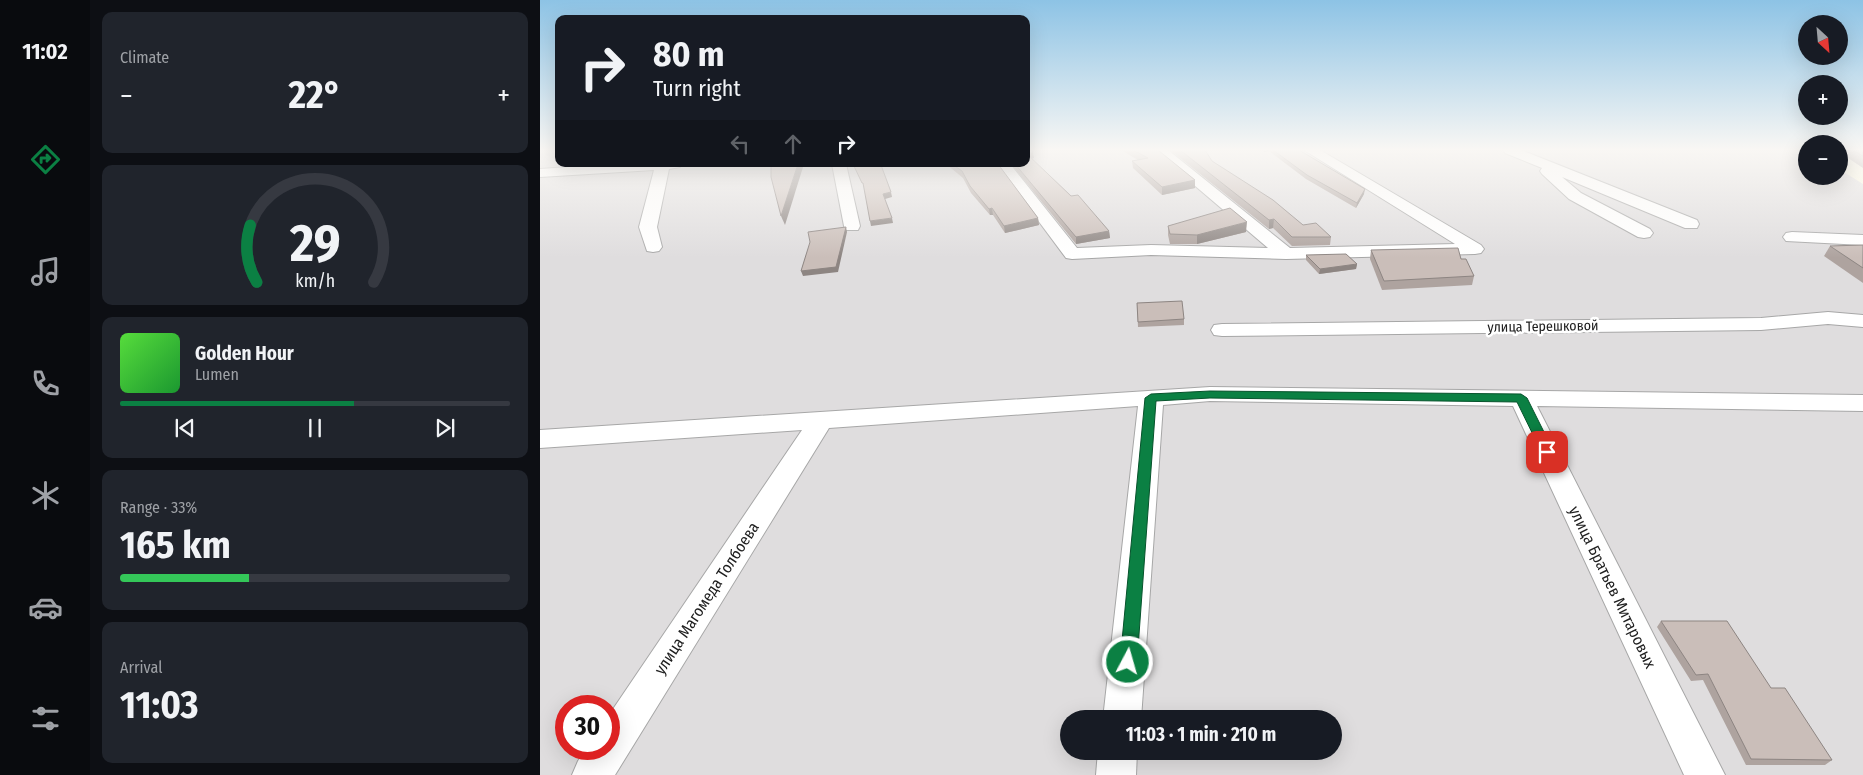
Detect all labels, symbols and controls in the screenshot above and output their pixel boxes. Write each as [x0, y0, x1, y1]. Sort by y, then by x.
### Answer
north arrow [1798, 15, 1848, 65]
map controls [1798, 15, 1848, 185]
text: 80 m [653, 33, 725, 75]
icon: right [570, 35, 635, 100]
text: 11:02 [22, 38, 68, 65]
text: Climate [120, 48, 169, 67]
text: 22° [288, 72, 341, 118]
text: Turn right [653, 75, 741, 102]
button: + [1798, 75, 1848, 125]
text: − [120, 79, 133, 112]
text: + [497, 79, 510, 112]
icon: left [726, 130, 754, 158]
icon: ahead [779, 130, 807, 158]
icon: right [832, 130, 860, 158]
button: − [1798, 135, 1848, 185]
icon: directions [28, 142, 63, 177]
text: 29 [289, 212, 340, 275]
icon: music [28, 254, 63, 289]
text: km/h [295, 270, 335, 292]
street label: улица Терешковой [1487, 317, 1599, 336]
text: Golden Hour [195, 342, 294, 365]
text: Lumen [195, 365, 239, 384]
icon: phone [28, 366, 63, 401]
icon: previous [171, 414, 199, 442]
icon: pause [301, 414, 329, 442]
icon: next [431, 414, 459, 442]
pin [1526, 431, 1568, 473]
icon: arrive [1533, 438, 1561, 466]
icon: climate [28, 478, 63, 513]
text: Range · 33% [120, 498, 197, 517]
street label: улица Братьев Митаровых [1565, 503, 1660, 671]
street label: улица Магомеда Толбоева [650, 518, 763, 678]
text: 165 km [120, 522, 231, 568]
icon: car [28, 590, 63, 625]
position arrow [1101, 635, 1153, 687]
text: Arrival [120, 658, 162, 677]
text: 11:03 [120, 682, 199, 728]
speed limit sign: 30 [555, 695, 620, 760]
icon: filters [28, 701, 63, 736]
text: 11:03 · 1 min · 210 m [1126, 723, 1276, 746]

